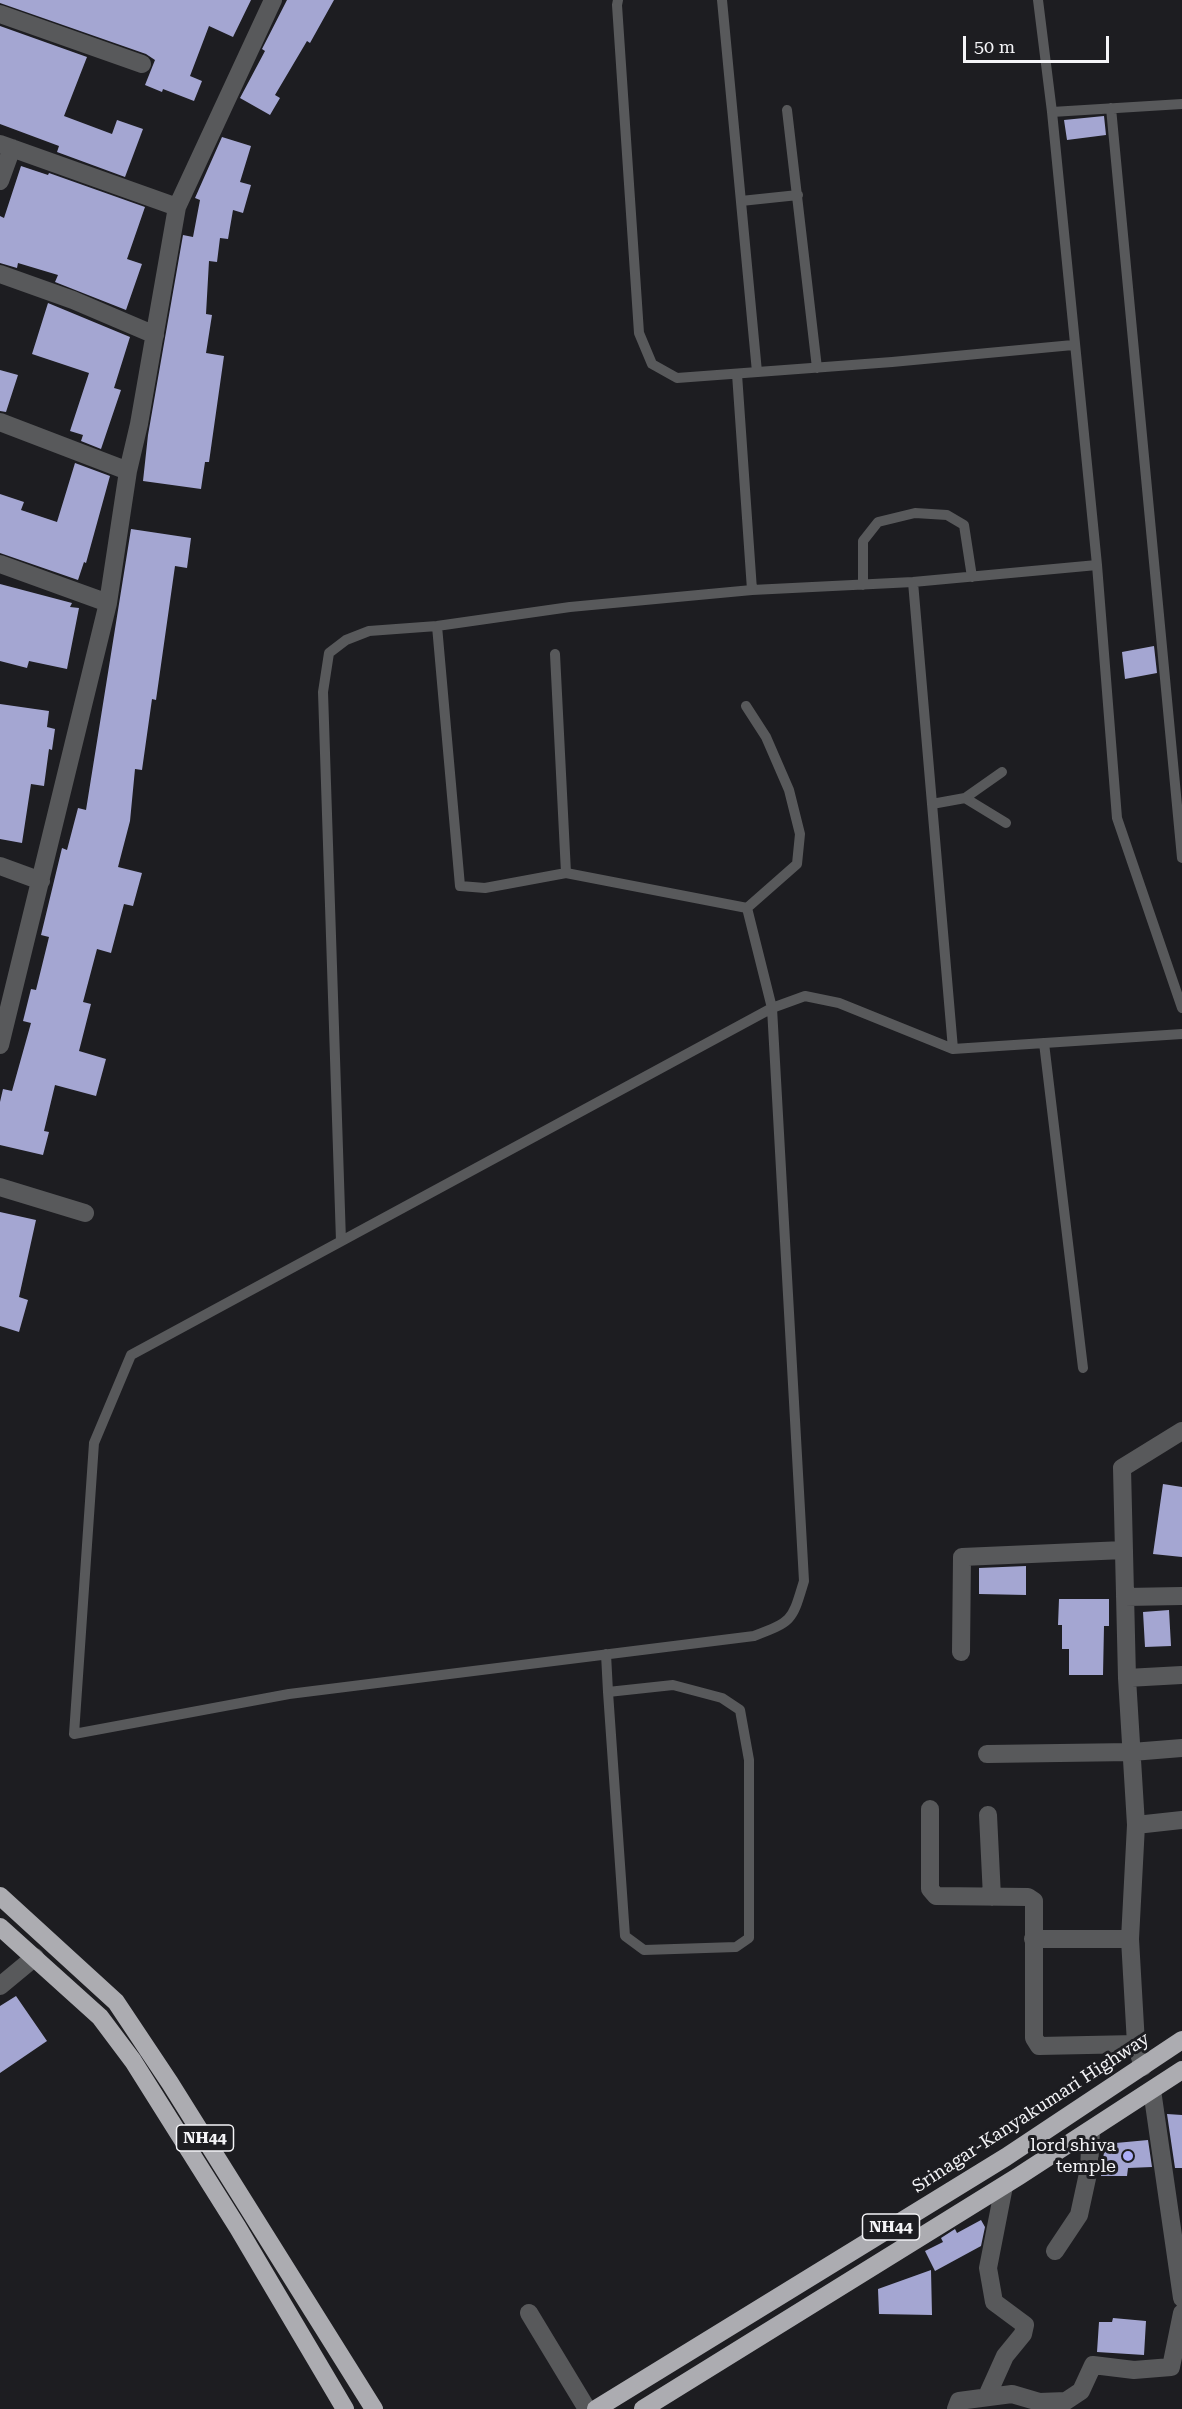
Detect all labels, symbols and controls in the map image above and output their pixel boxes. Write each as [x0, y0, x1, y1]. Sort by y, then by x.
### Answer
scale bar [966, 24, 1112, 62]
text: 50 m [974, 36, 1015, 57]
street label: Srinagar-Kanyakumari Highway [908, 2028, 1154, 2198]
road number: NH44 [176, 2125, 234, 2151]
place label: lord shiva temple [1030, 2135, 1116, 2178]
marker: lord shiva temple [1121, 2149, 1135, 2163]
road number: NH44 [862, 2214, 920, 2240]

